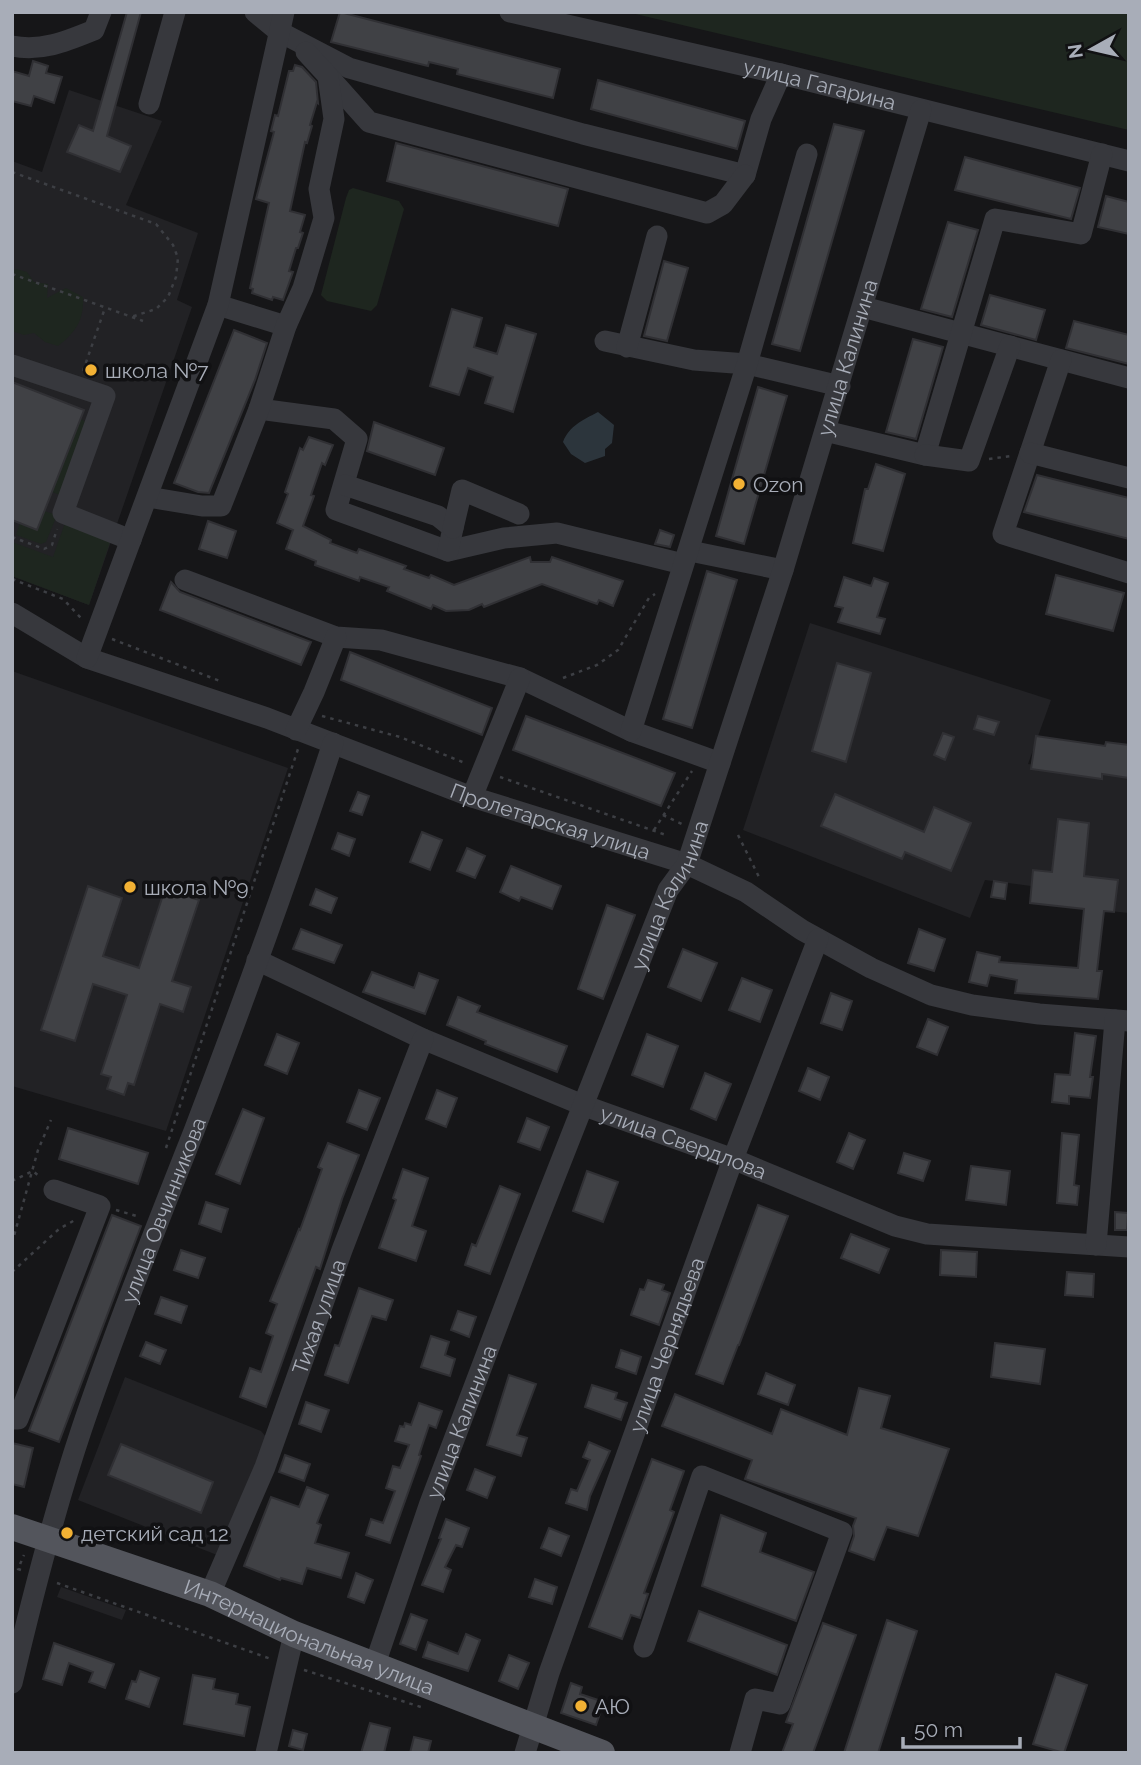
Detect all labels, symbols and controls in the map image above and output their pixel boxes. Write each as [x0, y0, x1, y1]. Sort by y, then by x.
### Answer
north arrow [1057, 14, 1127, 84]
text: N [1063, 43, 1087, 60]
street label: улица Гагарина [741, 53, 899, 115]
street label: улица Калинина [811, 276, 882, 439]
place label: школа №7 [105, 358, 209, 383]
marker: школа №7 [83, 362, 99, 378]
place label: Ozon [753, 472, 804, 497]
marker: Ozon [731, 476, 747, 492]
street label: Пролетарская улица [447, 777, 653, 864]
street label: улица Калинина [625, 817, 713, 974]
place label: школа №9 [144, 875, 249, 900]
marker: школа №9 [122, 879, 138, 895]
street label: улица Свердлова [597, 1100, 770, 1184]
street label: улица Овчинникова [116, 1114, 211, 1307]
street label: улица Чернядьева [623, 1254, 709, 1436]
street label: Тихая улица [286, 1256, 350, 1378]
street label: улица Калинина [420, 1341, 501, 1502]
place label: детский сад 12 [81, 1521, 229, 1546]
marker: детский сад 12 [59, 1525, 75, 1541]
street label: Интернациональная улица [181, 1574, 438, 1700]
place label: АЮ [595, 1694, 630, 1719]
marker: АЮ [573, 1698, 589, 1714]
scale bar [903, 1706, 1020, 1750]
text: 50 m [914, 1717, 963, 1742]

